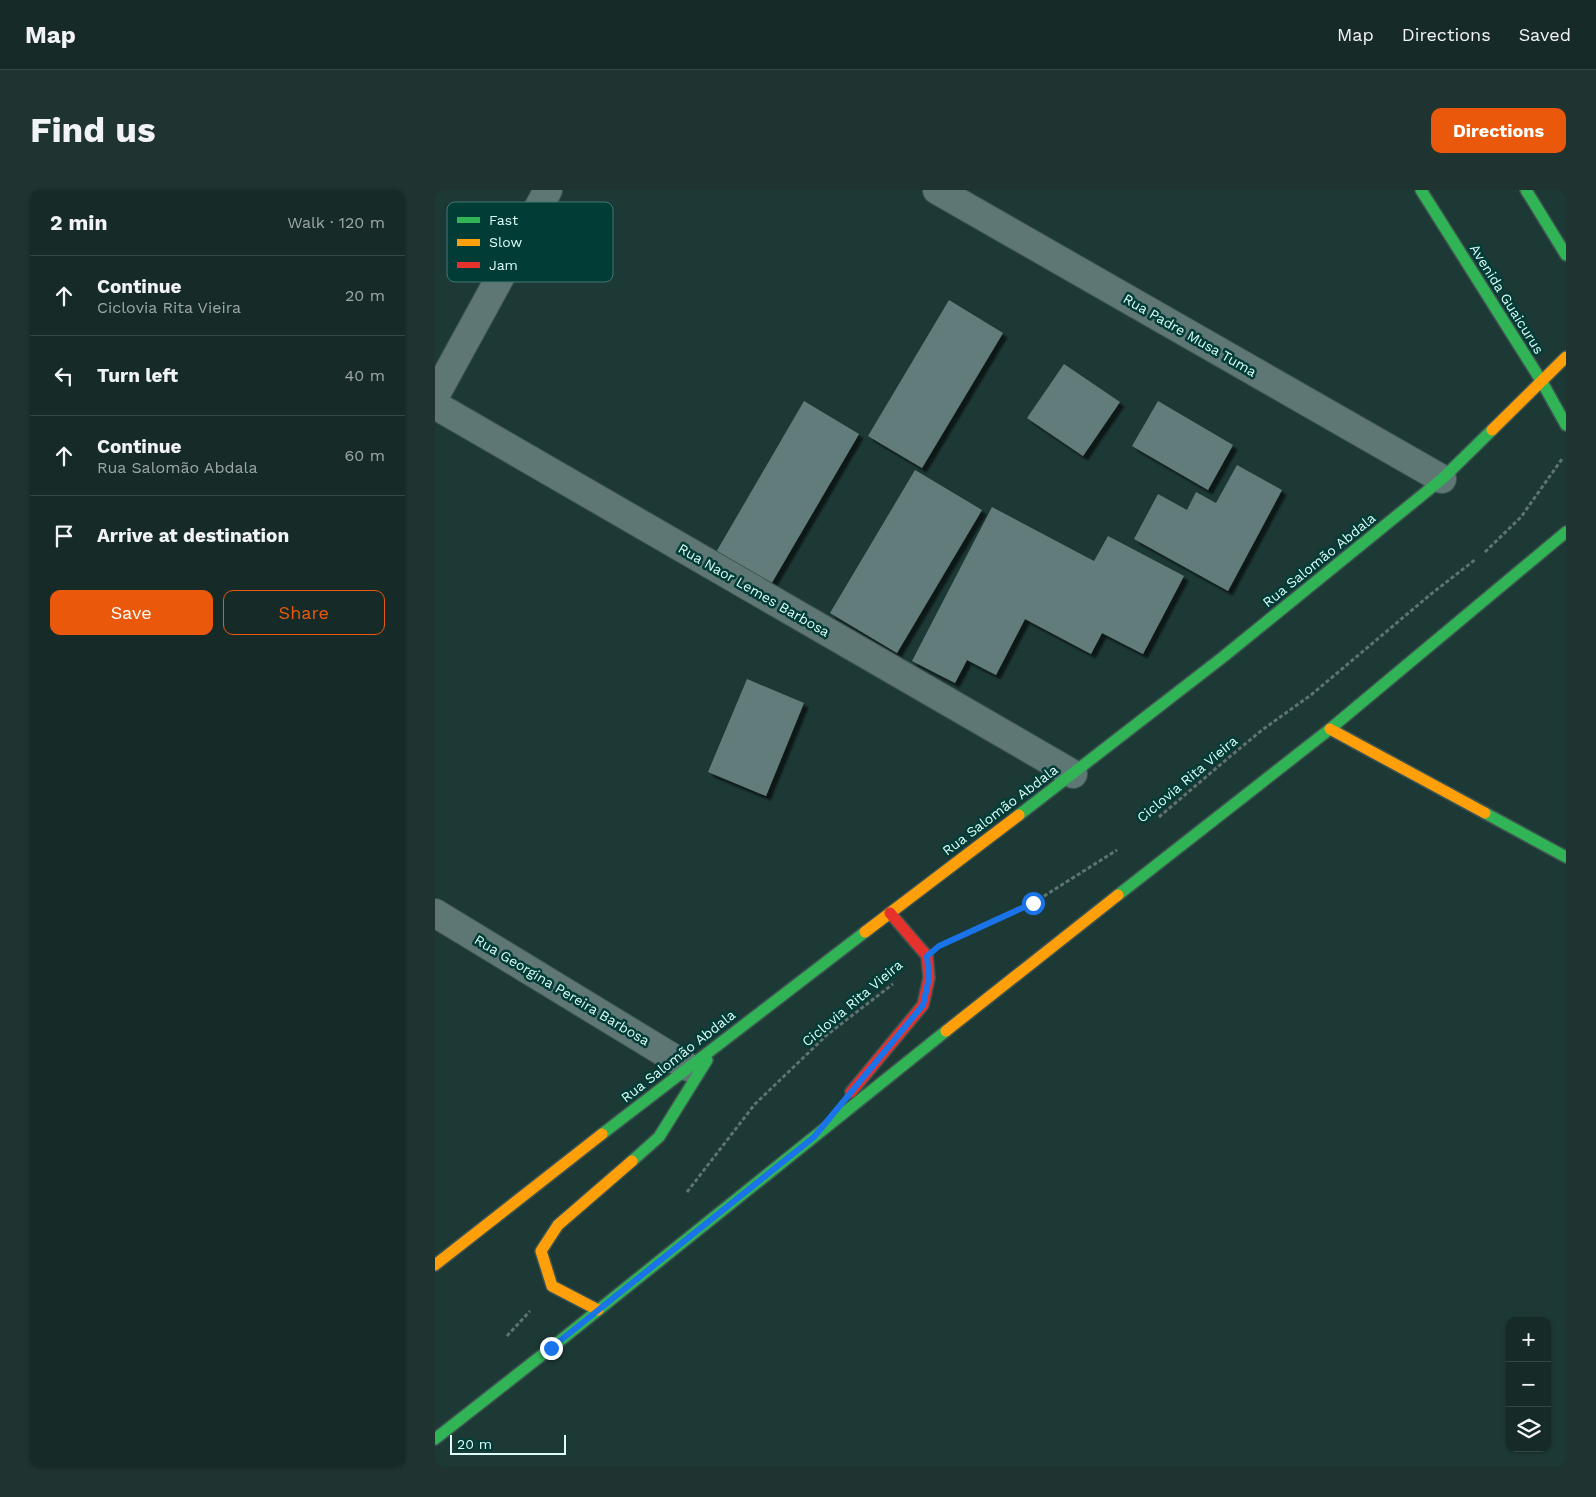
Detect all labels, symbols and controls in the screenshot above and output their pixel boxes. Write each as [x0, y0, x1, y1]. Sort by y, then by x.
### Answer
text: Map [25, 21, 76, 49]
text: Map [1337, 24, 1374, 45]
text: Directions [1402, 24, 1491, 45]
text: Saved [1519, 24, 1571, 45]
button: Directions [1431, 108, 1566, 153]
text: Find us [30, 109, 156, 151]
legend [447, 202, 613, 282]
text: 2 min [50, 210, 107, 235]
text: Fast [489, 212, 518, 228]
text: Walk · 120 m [287, 213, 385, 232]
text: Slow [489, 234, 522, 250]
street label: Avenida Guaicurus [1467, 241, 1547, 357]
text: Jam [489, 257, 518, 273]
text: Continue [97, 275, 181, 298]
icon: ahead [50, 282, 78, 310]
text: 20 m [345, 286, 385, 305]
street label: Rua Padre Musa Tuma [1121, 290, 1259, 380]
text: Ciclovia Rita Vieira [97, 298, 241, 317]
icon: left [50, 362, 78, 390]
text: Turn left [97, 364, 178, 387]
text: 40 m [345, 366, 385, 385]
text: Continue [97, 435, 181, 458]
icon: ahead [50, 442, 78, 470]
text: 60 m [345, 446, 385, 465]
text: Rua Salomão Abdala [97, 458, 257, 477]
street label: Rua Salomão Abdala [1259, 510, 1379, 610]
icon: arrive [50, 522, 78, 550]
text: Arrive at destination [97, 524, 289, 547]
street label: Rua Naor Lemes Barbosa [676, 540, 833, 640]
button: Save [50, 590, 213, 635]
button: Share [223, 590, 385, 635]
street label: Ciclovia Rita Vieira [1134, 732, 1240, 826]
street label: Rua Salomão Abdala [939, 761, 1061, 859]
route start [1022, 892, 1045, 915]
street label: Rua Georgina Pereira Barbosa [472, 931, 652, 1049]
street label: Ciclovia Rita Vieira [799, 956, 905, 1050]
street label: Rua Salomão Abdala [618, 1006, 738, 1106]
map controls [1506, 1317, 1551, 1452]
button: + [1506, 1317, 1551, 1362]
route end [540, 1337, 563, 1360]
button: − [1506, 1362, 1551, 1407]
button: layers [1506, 1407, 1551, 1452]
scale bar [450, 1432, 566, 1455]
text: 20 m [457, 1436, 492, 1452]

